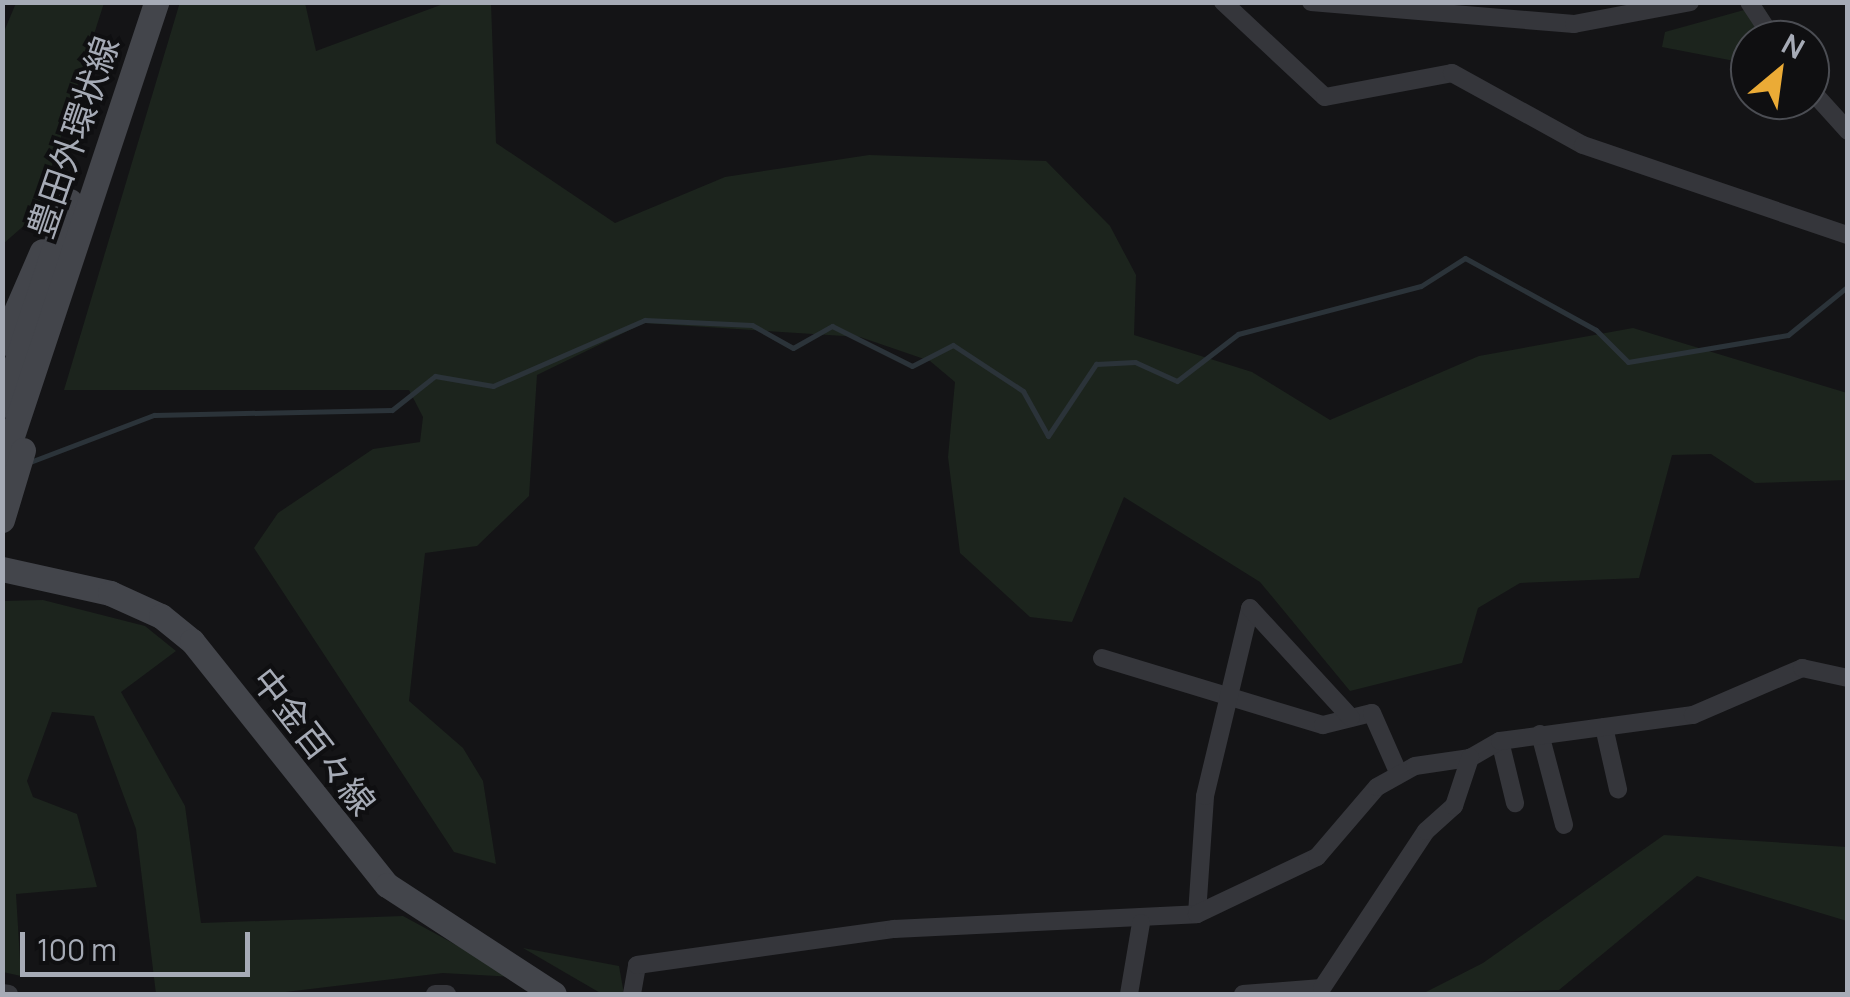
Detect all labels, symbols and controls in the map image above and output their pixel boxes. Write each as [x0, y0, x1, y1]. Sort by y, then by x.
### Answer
north arrow [1730, 20, 1830, 120]
text: N [1776, 24, 1812, 67]
street label: 豊田外環状線 [19, 31, 127, 243]
street label: 中金百々線 [244, 659, 384, 823]
scale bar [25, 912, 255, 974]
text: 100 m [37, 929, 117, 970]

